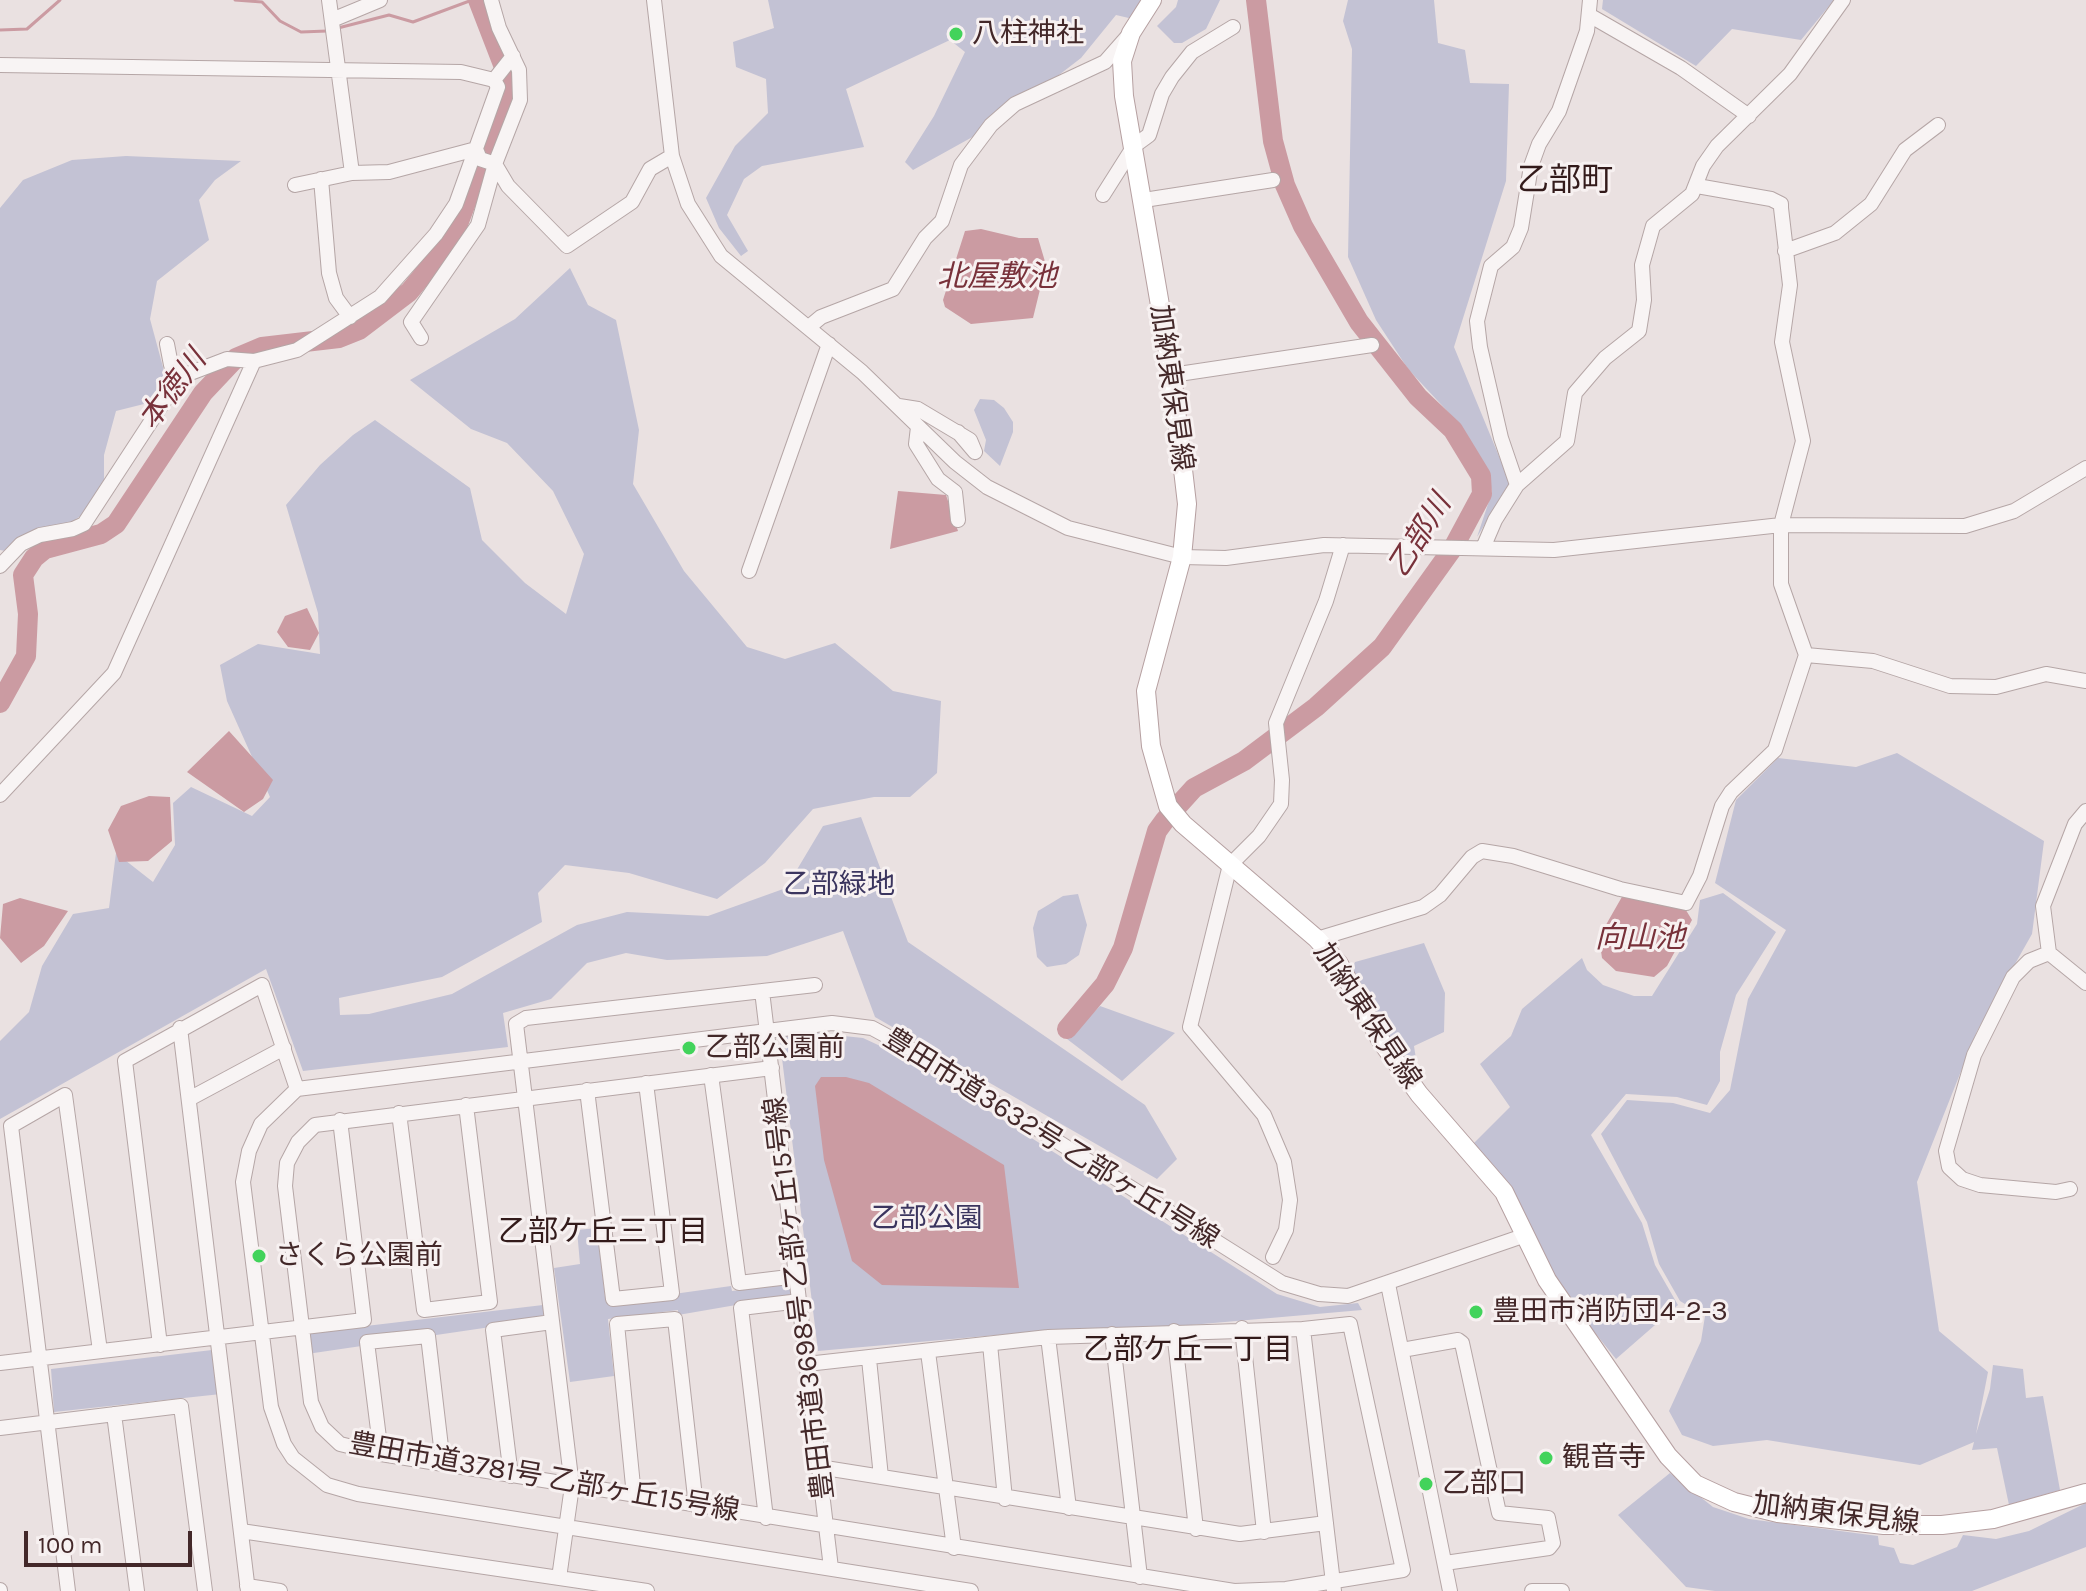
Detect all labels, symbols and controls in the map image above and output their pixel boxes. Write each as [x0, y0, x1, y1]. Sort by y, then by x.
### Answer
place label: 八柱神社 [972, 17, 1084, 51]
marker: 八柱神社 [947, 25, 965, 43]
district label: 乙部町 [1517, 162, 1613, 200]
water label: 北屋敷池 [937, 259, 1057, 295]
street label: 加納東保見線 [1143, 302, 1199, 474]
water label: 本徳川 [132, 343, 214, 437]
water label: 乙部川 [1381, 488, 1459, 584]
park label: 乙部緑地 [783, 868, 895, 902]
water label: 向山池 [1595, 920, 1685, 956]
street label: 加納東保見線 [1306, 937, 1428, 1095]
street label: 豊田市道3632号 乙部ヶ丘1号線 [877, 1022, 1225, 1256]
place label: 乙部公園前 [705, 1031, 845, 1065]
marker: 乙部公園前 [680, 1039, 698, 1057]
street label: 豊田市道3698号 乙部ヶ丘15号線 [759, 1095, 841, 1501]
park label: 乙部公園 [871, 1202, 983, 1236]
district label: 乙部ケ丘三丁目 [498, 1214, 708, 1250]
place label: さくら公園前 [275, 1239, 443, 1273]
marker: さくら公園前 [250, 1247, 268, 1265]
place label: 豊田市消防団4-2-3 [1492, 1295, 1728, 1329]
marker: 豊田市消防団4-2-3 [1467, 1303, 1485, 1321]
district label: 乙部ケ丘一丁目 [1083, 1332, 1293, 1368]
street label: 豊田市道3781号 乙部ヶ丘15号線 [346, 1427, 742, 1529]
place label: 観音寺 [1562, 1441, 1646, 1475]
marker: 観音寺 [1537, 1449, 1555, 1467]
place label: 乙部口 [1442, 1467, 1526, 1501]
marker: 乙部口 [1417, 1475, 1435, 1493]
street label: 加納東保見線 [1751, 1487, 1921, 1541]
scale bar [28, 1515, 196, 1565]
text: 100 m [38, 1531, 103, 1559]

